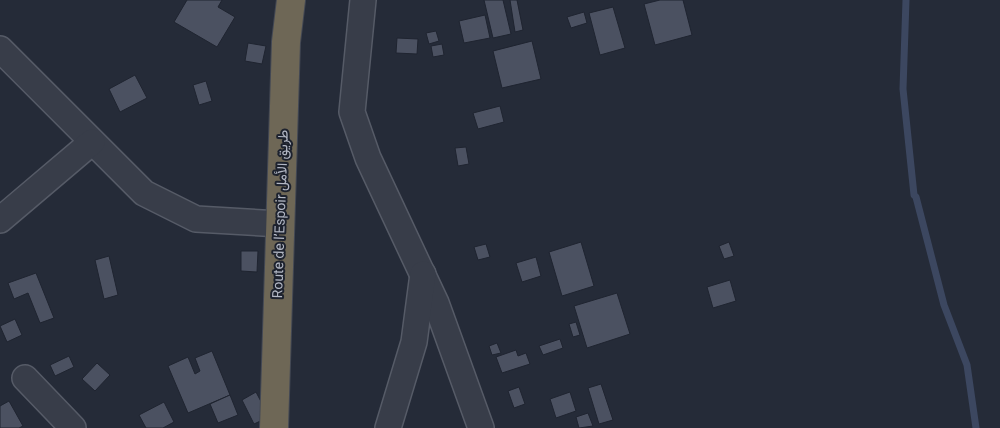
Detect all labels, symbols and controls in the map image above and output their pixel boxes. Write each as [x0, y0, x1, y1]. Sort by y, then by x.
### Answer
street label: Route de l’Espoir طريق الأمل [269, 129, 292, 299]

